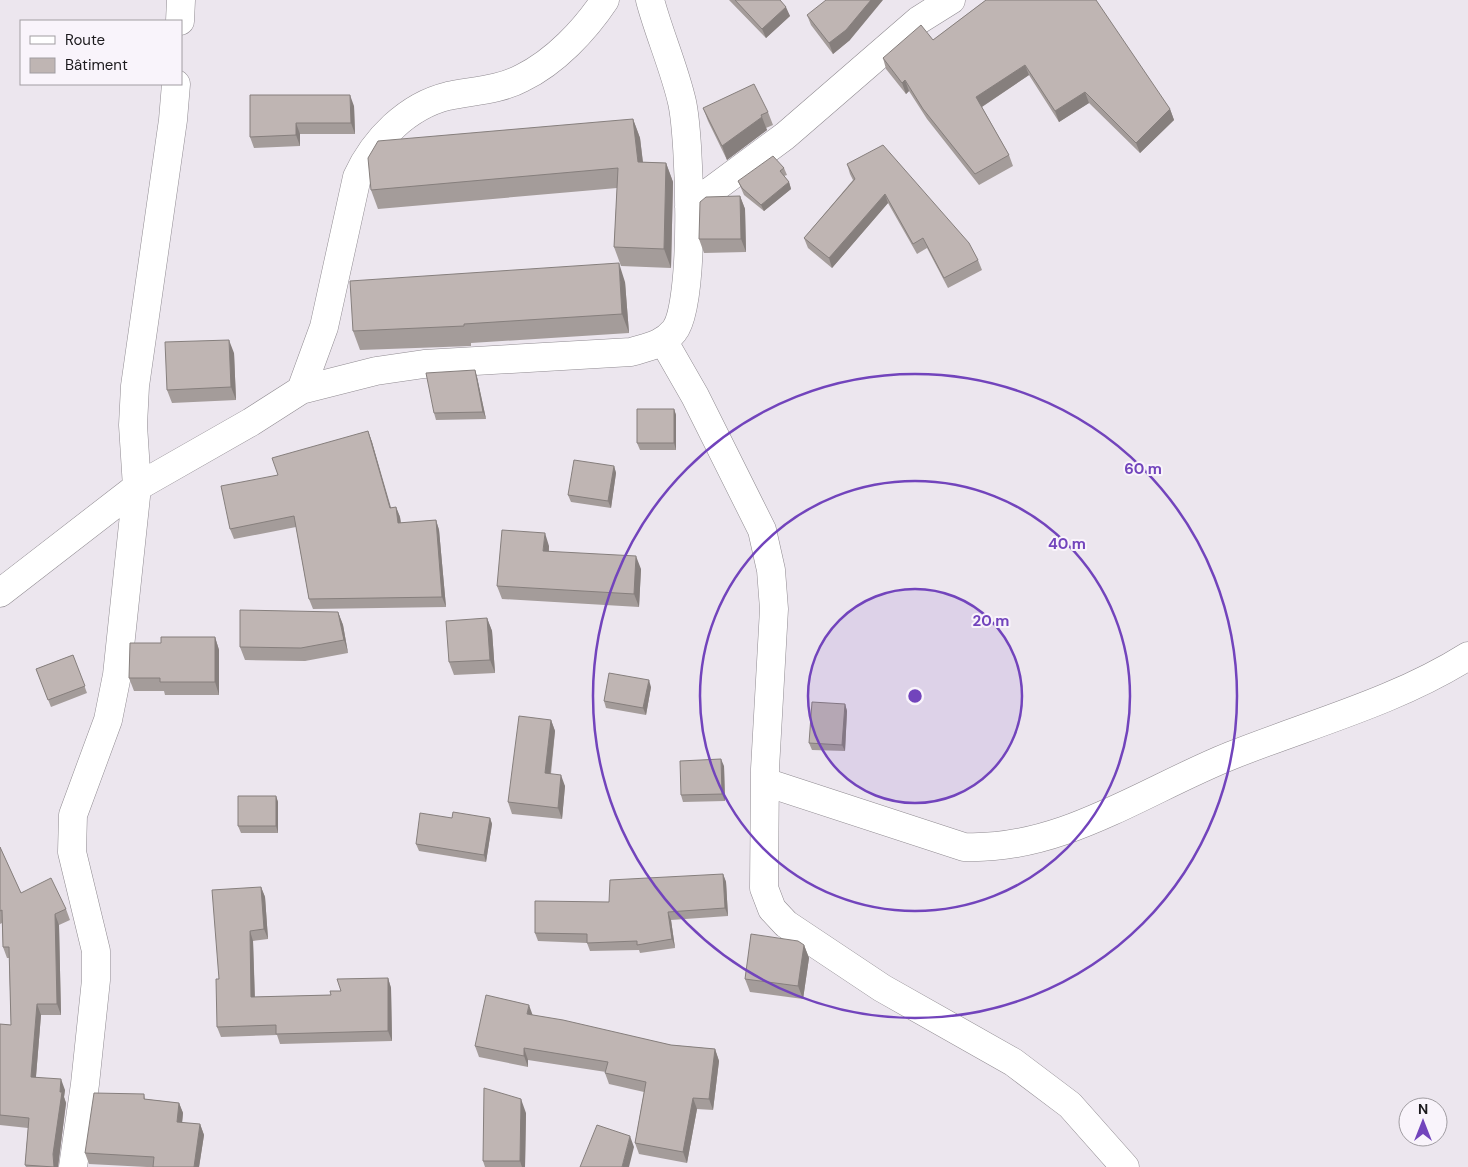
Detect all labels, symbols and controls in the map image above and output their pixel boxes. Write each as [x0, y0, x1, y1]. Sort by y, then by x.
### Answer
legend [20, 20, 182, 85]
text: Route [65, 30, 105, 50]
text: Bâtiment [65, 55, 128, 75]
text: 60 m [1124, 459, 1162, 479]
text: 40 m [1048, 534, 1086, 554]
text: 20 m [973, 611, 1009, 631]
centre of rings [906, 687, 924, 705]
north arrow [1398, 1097, 1448, 1147]
text: N [1418, 1100, 1428, 1118]

